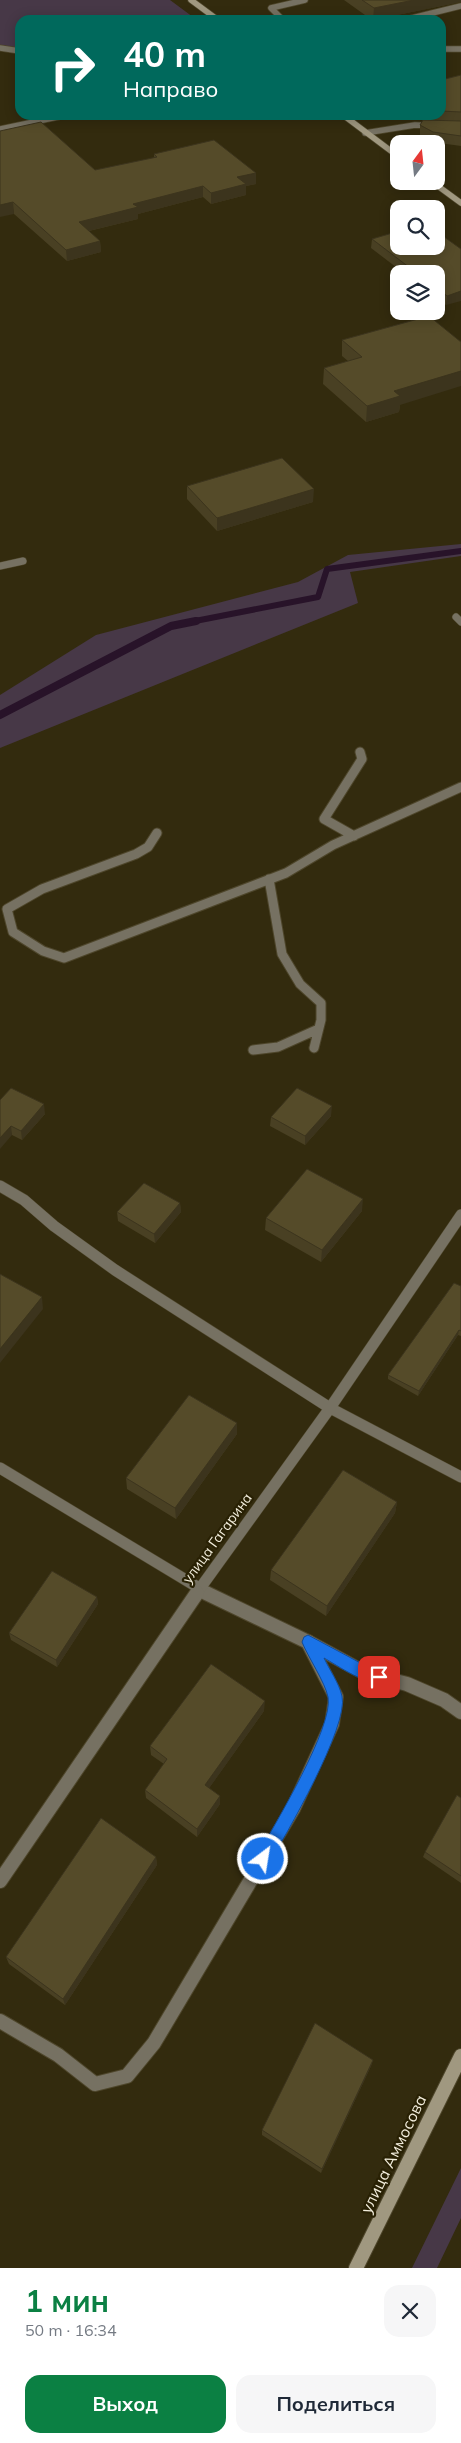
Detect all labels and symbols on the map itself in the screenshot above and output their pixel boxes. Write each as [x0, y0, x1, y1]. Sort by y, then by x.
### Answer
north arrow [390, 135, 445, 190]
street label: улица Гагарина [178, 1489, 256, 1587]
pin [358, 1656, 400, 1698]
position arrow [236, 1832, 288, 1884]
street label: улица Аммосова [356, 2091, 430, 2217]

